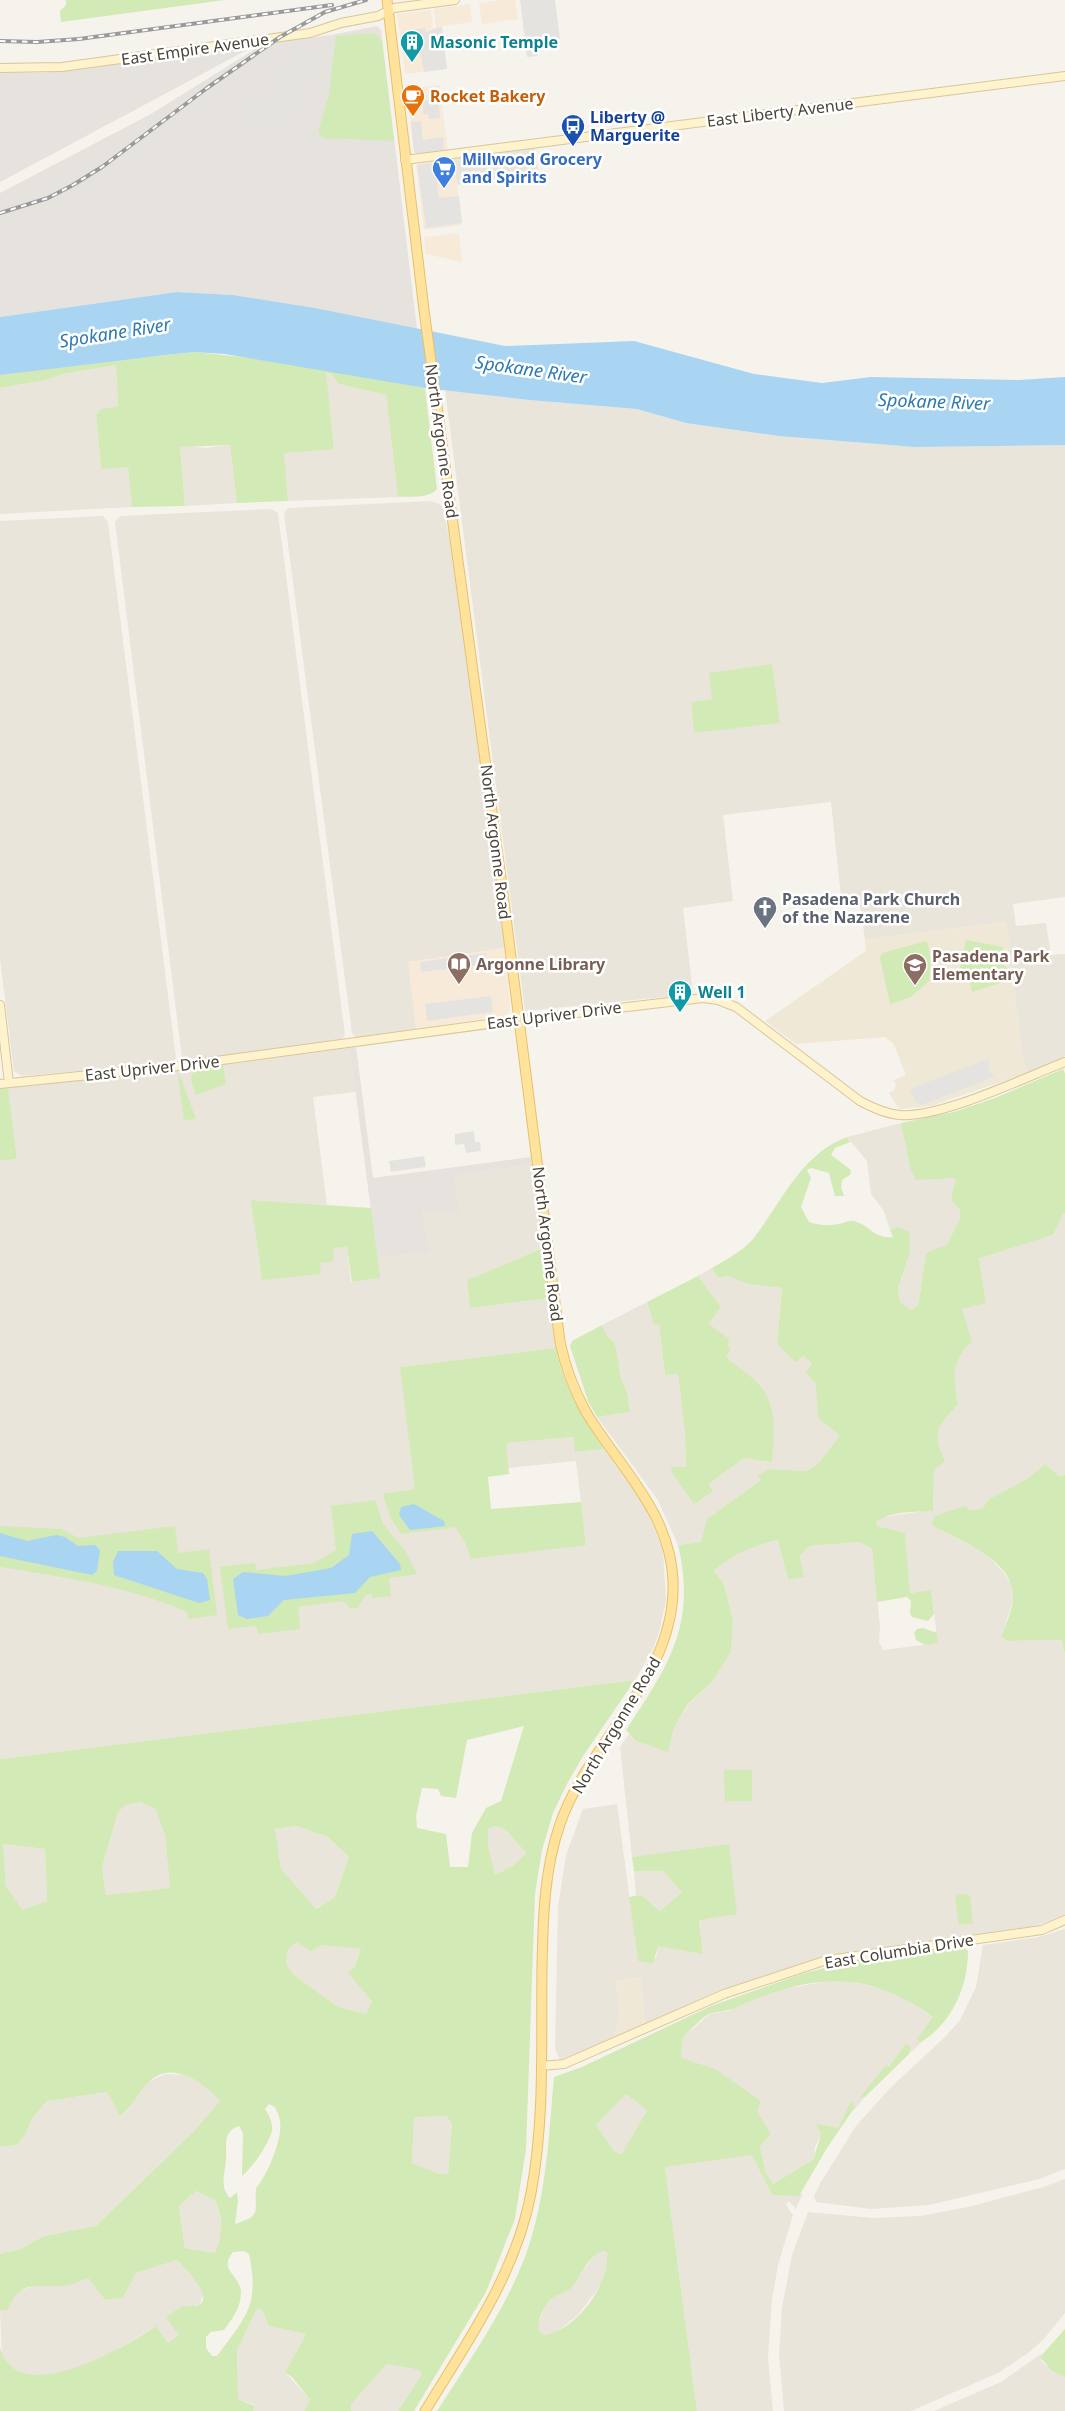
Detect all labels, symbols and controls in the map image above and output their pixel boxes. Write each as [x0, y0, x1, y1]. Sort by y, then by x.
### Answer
street label: East Empire Avenue [120, 28, 270, 70]
building icon: Masonic Temple [399, 29, 425, 63]
place label: Masonic Temple [430, 31, 558, 53]
cafe icon: Rocket Bakery [400, 83, 426, 117]
place label: Rocket Bakery [430, 85, 546, 107]
street label: East Liberty Avenue [705, 92, 855, 132]
place label: Liberty @ Marguerite [590, 106, 680, 146]
bus stop icon: Liberty @ Marguerite [560, 113, 586, 147]
place label: Millwood Grocery and Spirits [462, 148, 603, 188]
supermarket icon: Millwood Grocery and Spirits [431, 155, 457, 189]
water label: Spokane River [57, 311, 173, 353]
water label: Spokane River [474, 349, 589, 389]
street label: North Argonne Road [420, 362, 464, 520]
water label: Spokane River [877, 387, 991, 415]
street label: North Argonne Road [476, 763, 516, 921]
place label: Pasadena Park Church of the Nazarene [782, 888, 960, 928]
church icon: Pasadena Park Church of the Nazarene [752, 895, 778, 929]
place label: Pasadena Park Elementary [932, 945, 1050, 985]
library icon: Argonne Library [446, 951, 472, 985]
school or university icon: Pasadena Park Elementary [902, 952, 928, 986]
place label: Argonne Library [476, 953, 606, 975]
building icon: Well 1 [667, 979, 693, 1013]
place label: Well 1 [698, 981, 746, 1003]
street label: East Upriver Drive [486, 996, 622, 1034]
street label: East Upriver Drive [84, 1050, 220, 1086]
street label: North Argonne Road [528, 1165, 568, 1323]
street label: North Argonne Road [566, 1653, 666, 1797]
street label: East Columbia Drive [823, 1928, 975, 1974]

